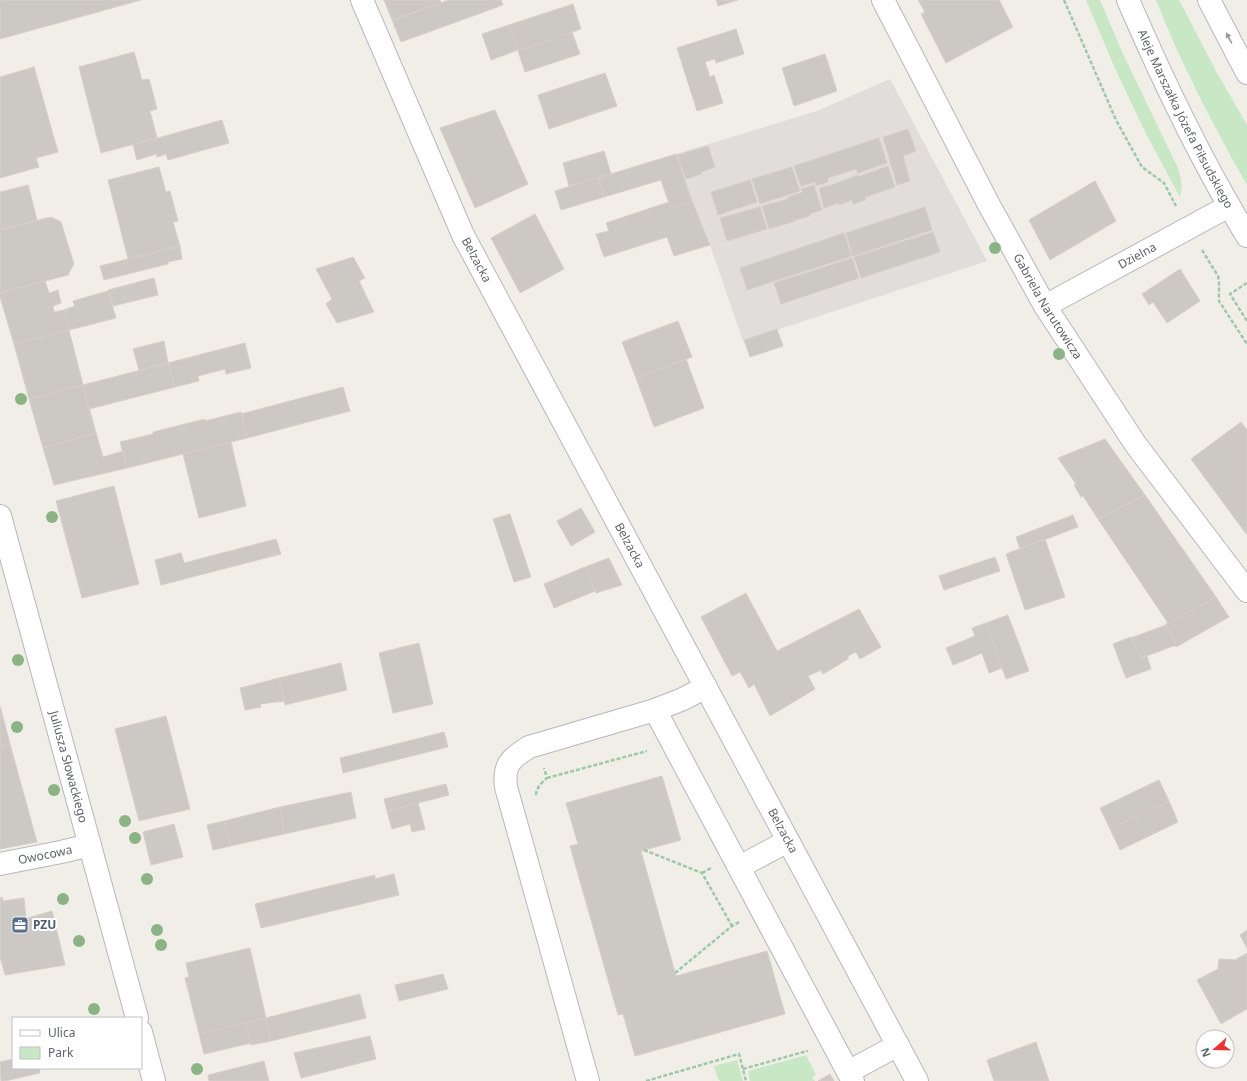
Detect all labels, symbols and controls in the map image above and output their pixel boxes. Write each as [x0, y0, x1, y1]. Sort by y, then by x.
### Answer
street label: Aleje Marszałka Józefa Piłsudskiego [1134, 26, 1238, 211]
one-way arrow [1226, 32, 1232, 44]
street label: Belzacka [458, 234, 496, 285]
street label: Dzielna [1115, 238, 1159, 273]
street label: Gabriela Narutowicza [1010, 250, 1087, 362]
street label: Belzacka [611, 520, 649, 571]
street label: Juliusza Słowackiego [45, 708, 92, 825]
street label: Belzacka [764, 805, 802, 856]
street label: Owocowa [16, 841, 74, 868]
office icon: PZU [10, 915, 30, 935]
place label: PZU [33, 916, 56, 933]
legend [12, 1017, 142, 1069]
text: Ulica [48, 1024, 75, 1041]
north arrow [1195, 1029, 1235, 1069]
text: Park [48, 1044, 74, 1061]
text: N [1197, 1046, 1214, 1059]

